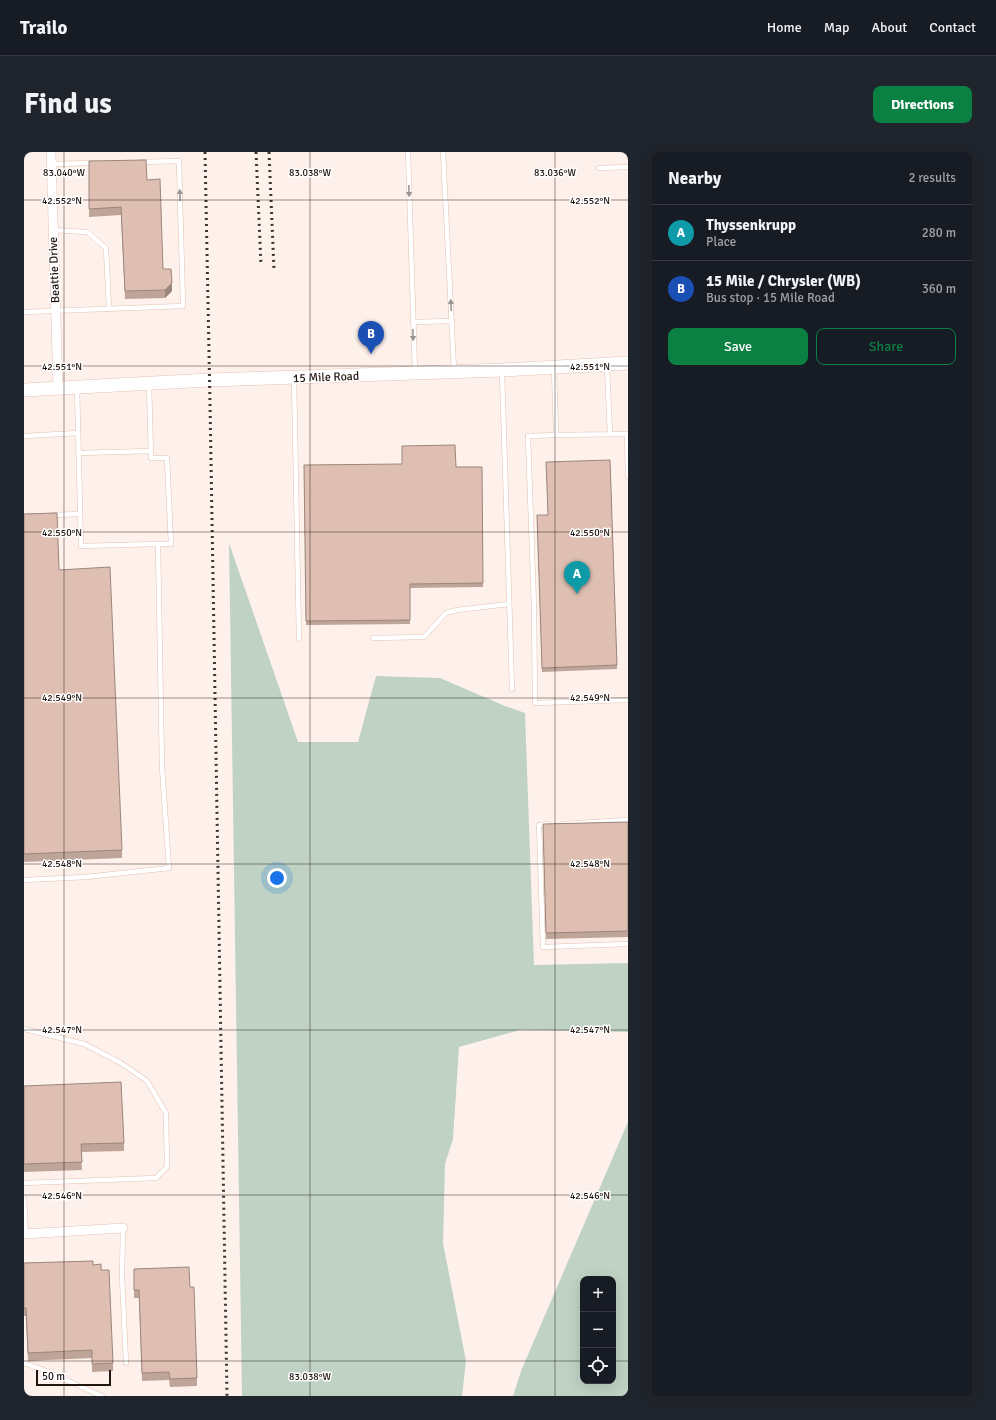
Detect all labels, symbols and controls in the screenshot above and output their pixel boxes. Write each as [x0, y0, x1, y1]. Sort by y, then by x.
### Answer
text: Trailo [20, 16, 67, 40]
text: Home [767, 19, 802, 36]
text: Map [824, 19, 849, 36]
text: About [871, 19, 907, 36]
text: Contact [929, 19, 976, 36]
button: Directions [873, 86, 972, 123]
text: Find us [24, 87, 112, 121]
text: 83.040°W [43, 167, 85, 179]
text: 83.038°W [289, 167, 331, 179]
text: 83.036°W [534, 167, 576, 179]
text: Nearby [668, 168, 721, 189]
text: 2 results [908, 170, 956, 186]
one-way arrow [406, 185, 412, 198]
one-way arrow [177, 188, 183, 201]
text: 42.552°N [42, 195, 82, 207]
text: 42.552°N [570, 195, 610, 207]
text: Thyssenkrupp [706, 216, 796, 234]
text: A [677, 225, 685, 241]
text: 280 m [922, 225, 956, 241]
text: Place [706, 234, 736, 250]
street label: Beattie Drive [46, 237, 63, 303]
text: 15 Mile / Chrysler (WB) [706, 272, 861, 290]
text: B [677, 281, 685, 297]
text: 360 m [922, 281, 956, 297]
text: Bus stop · 15 Mile Road [706, 290, 835, 306]
one-way arrow [447, 299, 454, 311]
pin: B [358, 321, 384, 354]
button: Save [668, 328, 808, 365]
button: Share [816, 328, 956, 365]
one-way arrow [410, 329, 417, 341]
text: 42.551°N [42, 361, 82, 373]
text: 42.551°N [570, 361, 610, 373]
street label: 15 Mile Road [293, 369, 359, 386]
text: 42.550°N [42, 527, 82, 539]
text: 42.550°N [570, 527, 610, 539]
pin: A [564, 561, 590, 594]
text: 42.549°N [42, 692, 82, 704]
text: 42.549°N [570, 692, 610, 704]
text: 42.548°N [42, 858, 82, 870]
text: 42.548°N [570, 858, 610, 870]
your location [267, 868, 287, 888]
text: 42.547°N [42, 1024, 82, 1036]
text: 42.547°N [570, 1024, 610, 1036]
text: 42.546°N [42, 1190, 82, 1202]
text: 42.546°N [570, 1190, 610, 1202]
map controls [580, 1276, 616, 1384]
button: + [580, 1276, 616, 1312]
button: − [580, 1312, 616, 1348]
button: locate [580, 1348, 616, 1384]
scale bar [36, 1368, 111, 1387]
text: 50 m [42, 1370, 65, 1383]
text: 83.038°W [289, 1371, 331, 1383]

